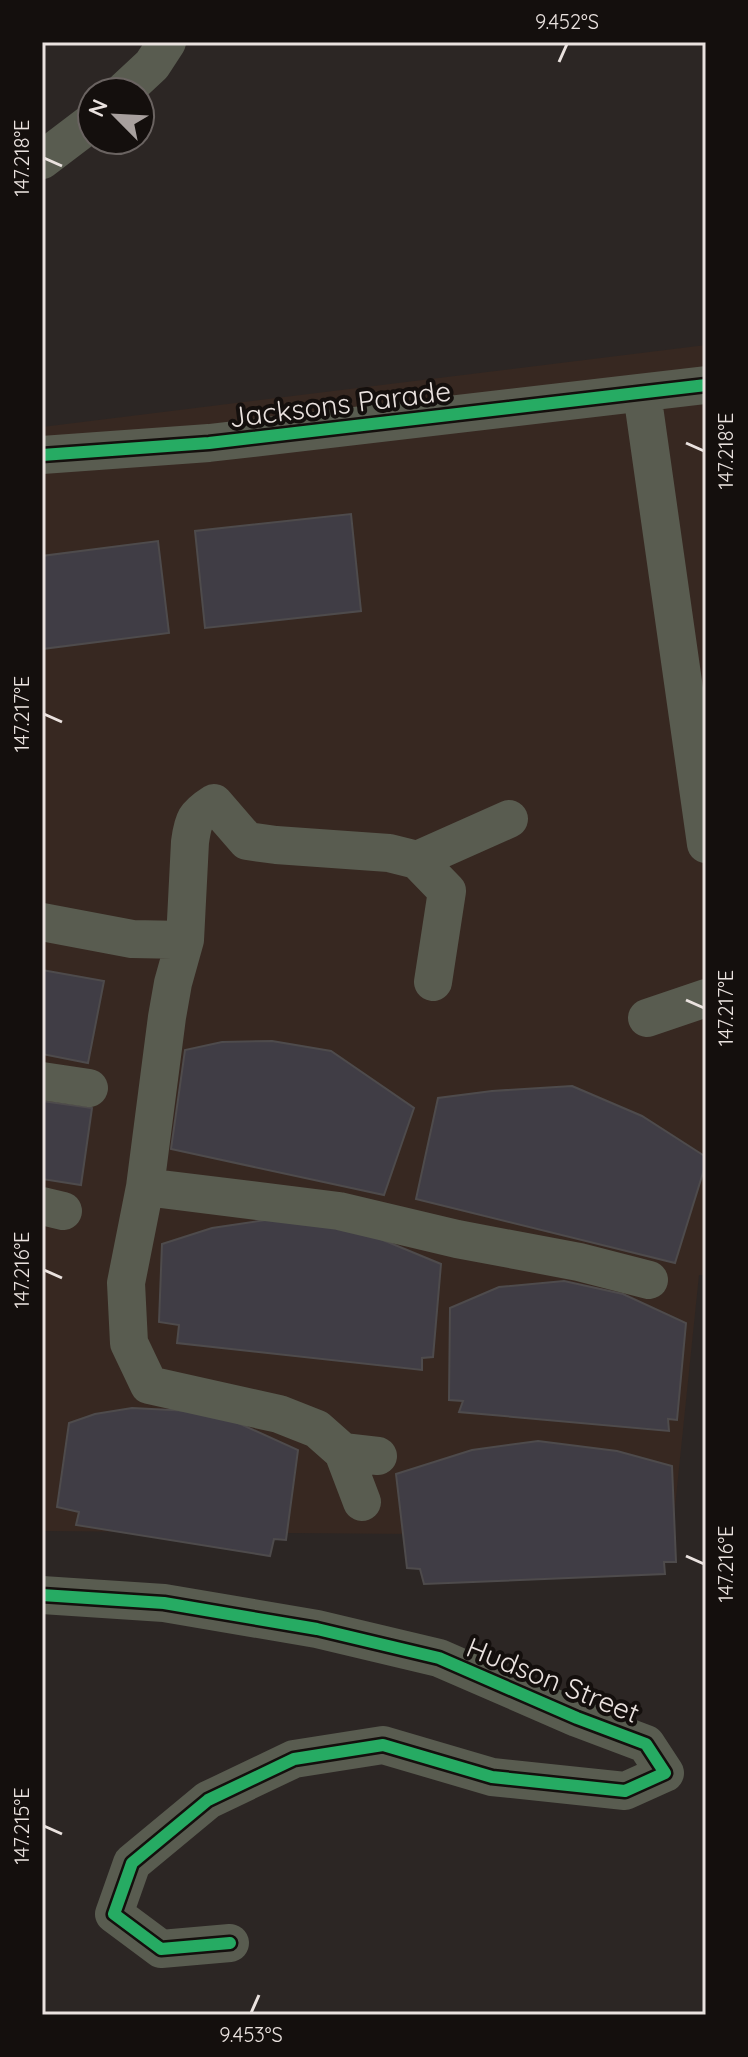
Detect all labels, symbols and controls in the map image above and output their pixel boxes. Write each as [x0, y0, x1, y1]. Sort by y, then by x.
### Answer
text: 9.452°S [535, 9, 599, 34]
north arrow [76, 76, 156, 156]
text: N [82, 95, 114, 121]
text: 147.218°E [9, 120, 34, 196]
street label: Jacksons Parade [227, 373, 453, 434]
text: 147.218°E [713, 413, 738, 489]
text: 147.217°E [9, 676, 34, 752]
text: 147.217°E [713, 970, 738, 1046]
text: 147.216°E [9, 1232, 34, 1308]
text: 147.216°E [713, 1526, 738, 1602]
street label: Hudson Street [462, 1629, 645, 1730]
text: 147.215°E [9, 1787, 34, 1865]
text: 9.453°S [219, 2022, 283, 2047]

